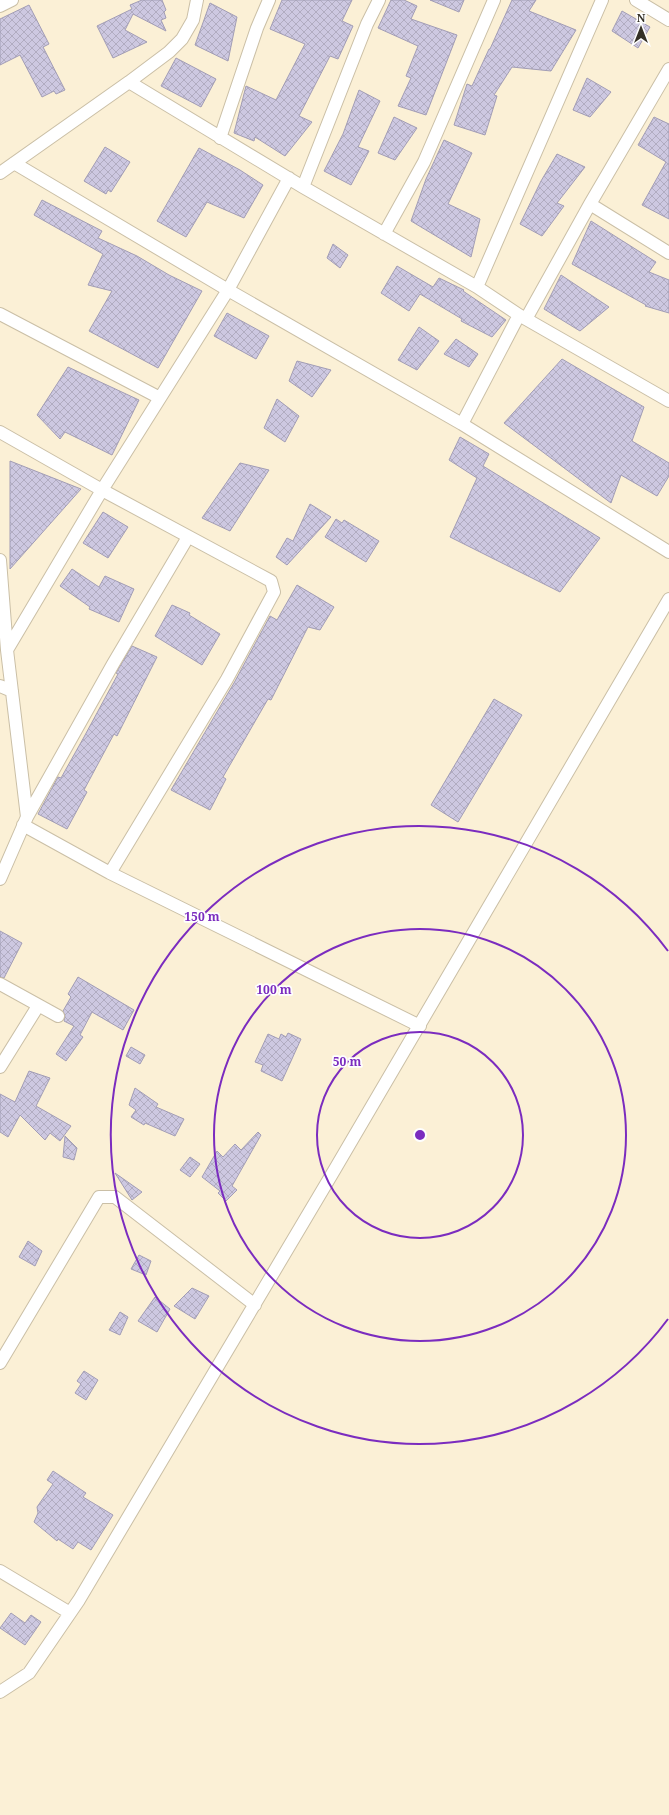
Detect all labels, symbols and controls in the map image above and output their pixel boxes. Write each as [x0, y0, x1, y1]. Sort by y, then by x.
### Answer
north arrow [621, 8, 661, 48]
text: N [637, 10, 646, 25]
text: 150 m [184, 908, 220, 925]
text: 100 m [256, 981, 292, 998]
text: 50 m [333, 1053, 361, 1070]
centre of rings [413, 1128, 427, 1142]

